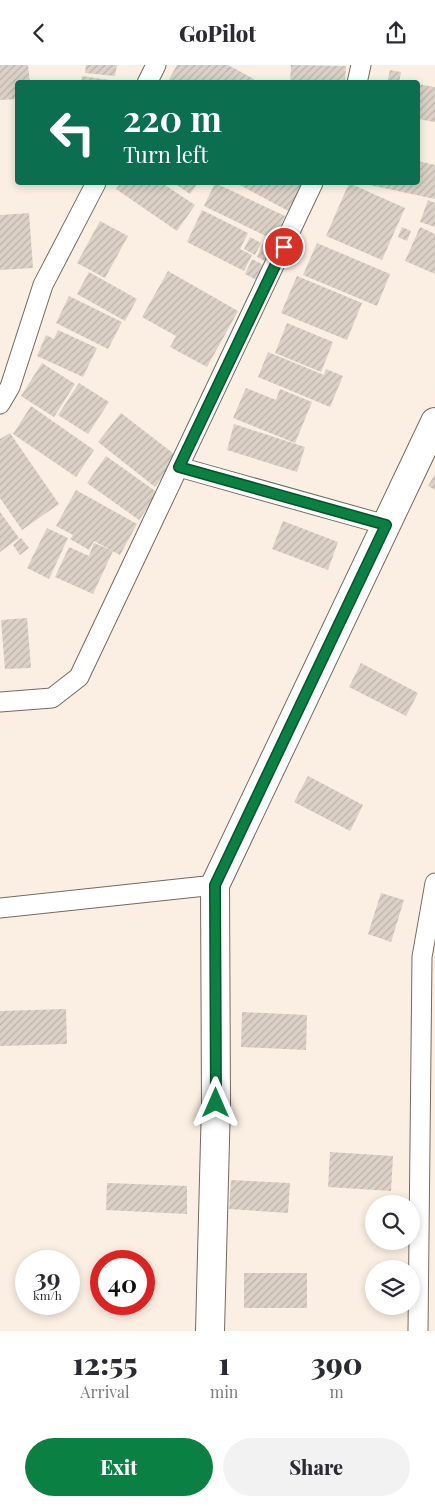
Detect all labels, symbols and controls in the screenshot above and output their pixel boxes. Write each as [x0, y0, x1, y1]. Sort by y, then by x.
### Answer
text: GoPilot [179, 18, 256, 48]
icon: back [25, 19, 53, 47]
icon: share [382, 19, 410, 47]
text: 220 m [123, 94, 222, 141]
icon: left [40, 100, 105, 165]
text: Turn left [123, 139, 208, 169]
pin [263, 226, 305, 268]
icon: arrive [270, 233, 298, 261]
position arrow [189, 1076, 241, 1128]
map controls [365, 1195, 420, 1315]
button: search [365, 1195, 420, 1250]
speed limit sign: 40 [90, 1250, 155, 1315]
text: 39 [34, 1260, 61, 1293]
button: layers [365, 1260, 420, 1315]
text: km/h [33, 1287, 62, 1303]
text: 12:55 [72, 1343, 138, 1383]
text: 1 [218, 1343, 230, 1383]
text: 390 [311, 1343, 363, 1383]
text: Arrival [80, 1381, 130, 1402]
text: min [210, 1381, 238, 1402]
text: m [330, 1381, 344, 1402]
button: Exit [25, 1438, 213, 1496]
button: Share [223, 1438, 410, 1496]

